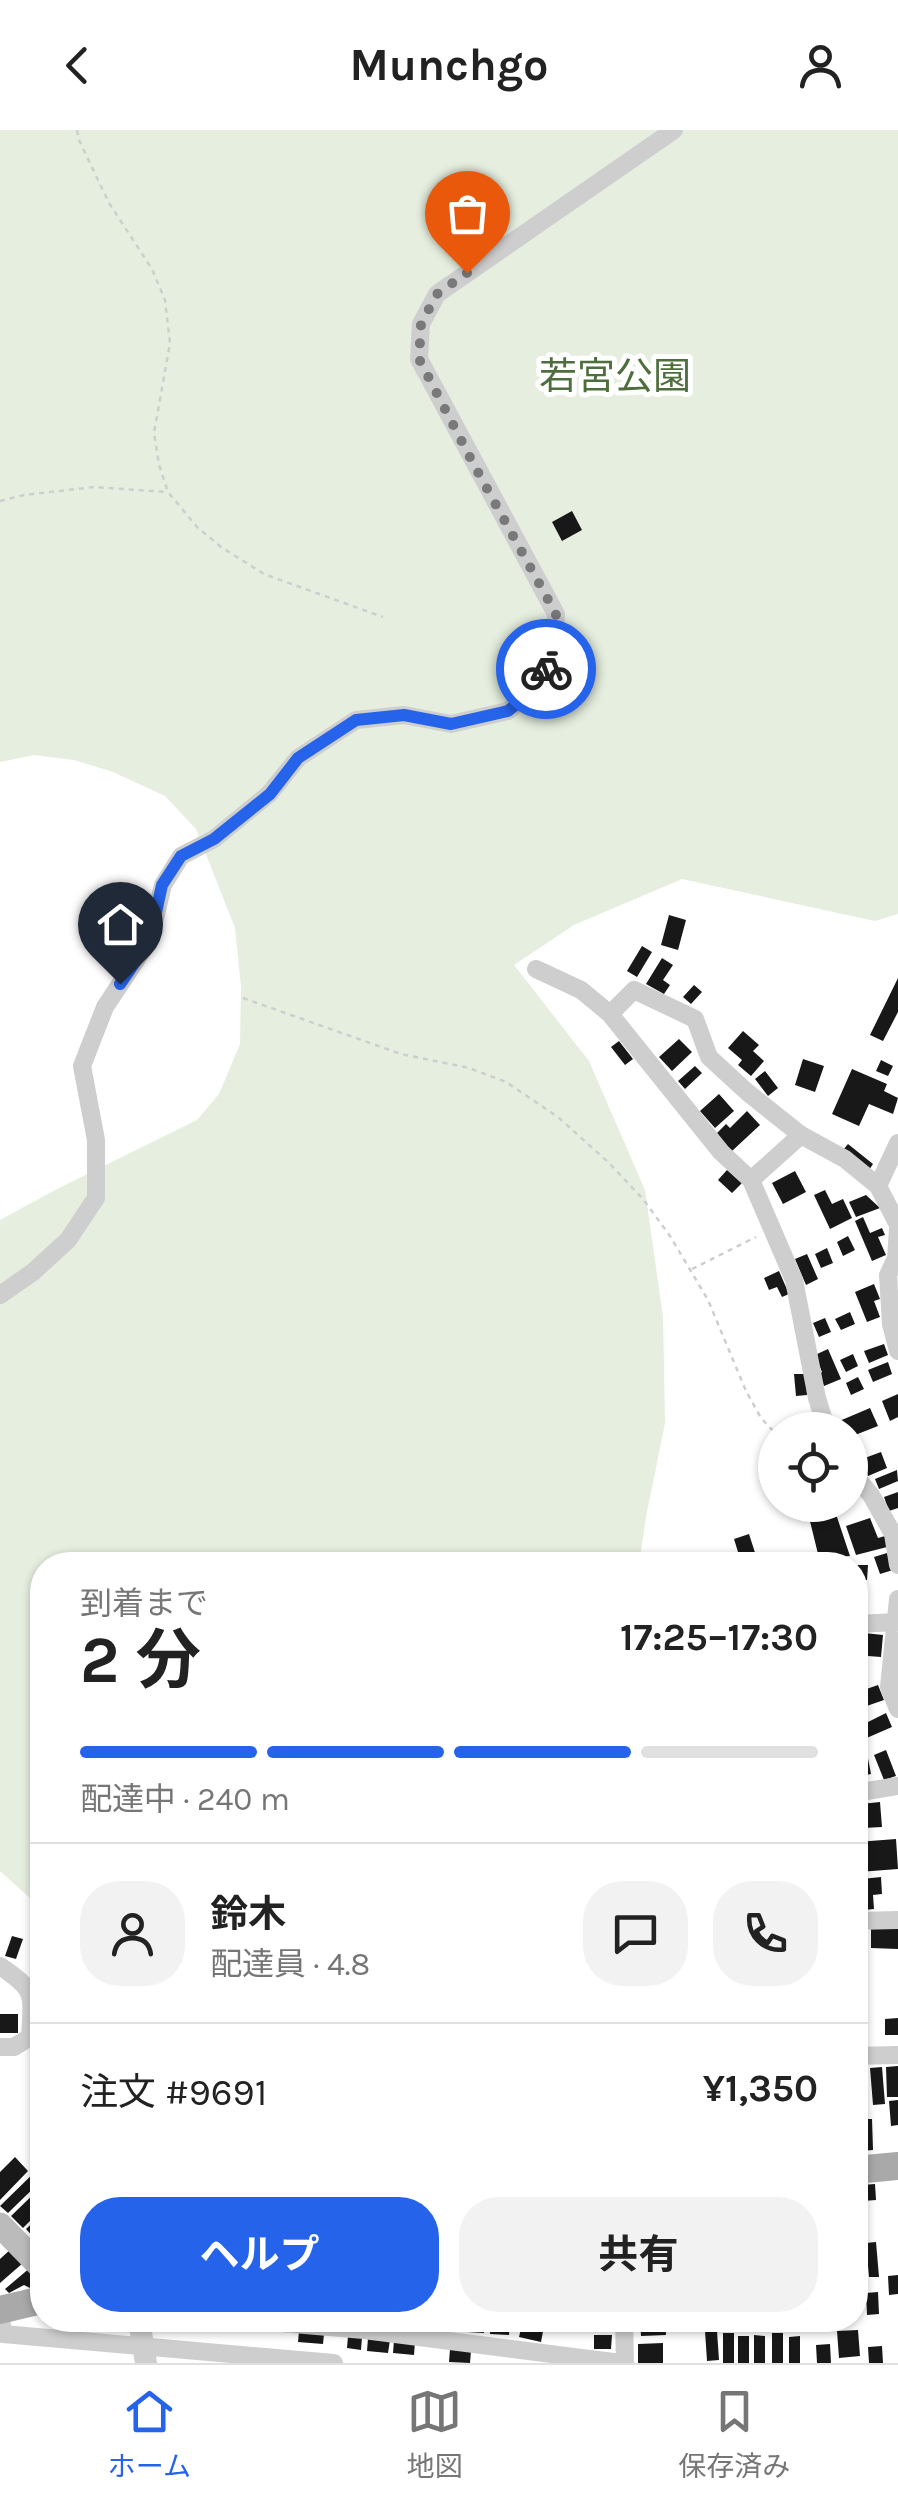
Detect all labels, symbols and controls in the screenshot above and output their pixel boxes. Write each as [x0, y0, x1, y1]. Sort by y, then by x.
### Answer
icon: back [50, 38, 105, 93]
icon: person [793, 38, 848, 93]
text: Munchgo [349, 39, 549, 91]
pin [425, 171, 510, 274]
icon: bag [440, 186, 495, 241]
park label: 若宮公園 [539, 354, 691, 399]
courier [496, 619, 596, 719]
icon: bike [519, 642, 574, 697]
pin [78, 882, 163, 985]
icon: home [93, 897, 148, 952]
map controls [758, 1412, 868, 1522]
button: locate [758, 1412, 868, 1522]
text: 到着まで [80, 1585, 208, 1622]
text: 17:25–17:30 [620, 1615, 818, 1660]
text: 2 分 [80, 1622, 201, 1698]
text: 配達中 · 240 m [80, 1781, 290, 1818]
button: person [80, 1881, 185, 1986]
button: chat [583, 1881, 688, 1986]
button: phone [713, 1881, 818, 1986]
text: 鈴木 [210, 1892, 286, 1937]
text: 配達員 · 4.8 [210, 1946, 370, 1983]
text: ¥1,350 [703, 2066, 818, 2111]
text: 注文 #9691 [80, 2070, 267, 2115]
button: ヘルプ [80, 2197, 439, 2312]
button: 共有 [459, 2197, 818, 2312]
tab: ホーム [108, 2384, 191, 2484]
tab: 地図 [407, 2384, 463, 2484]
tab: 保存済み [678, 2384, 790, 2484]

